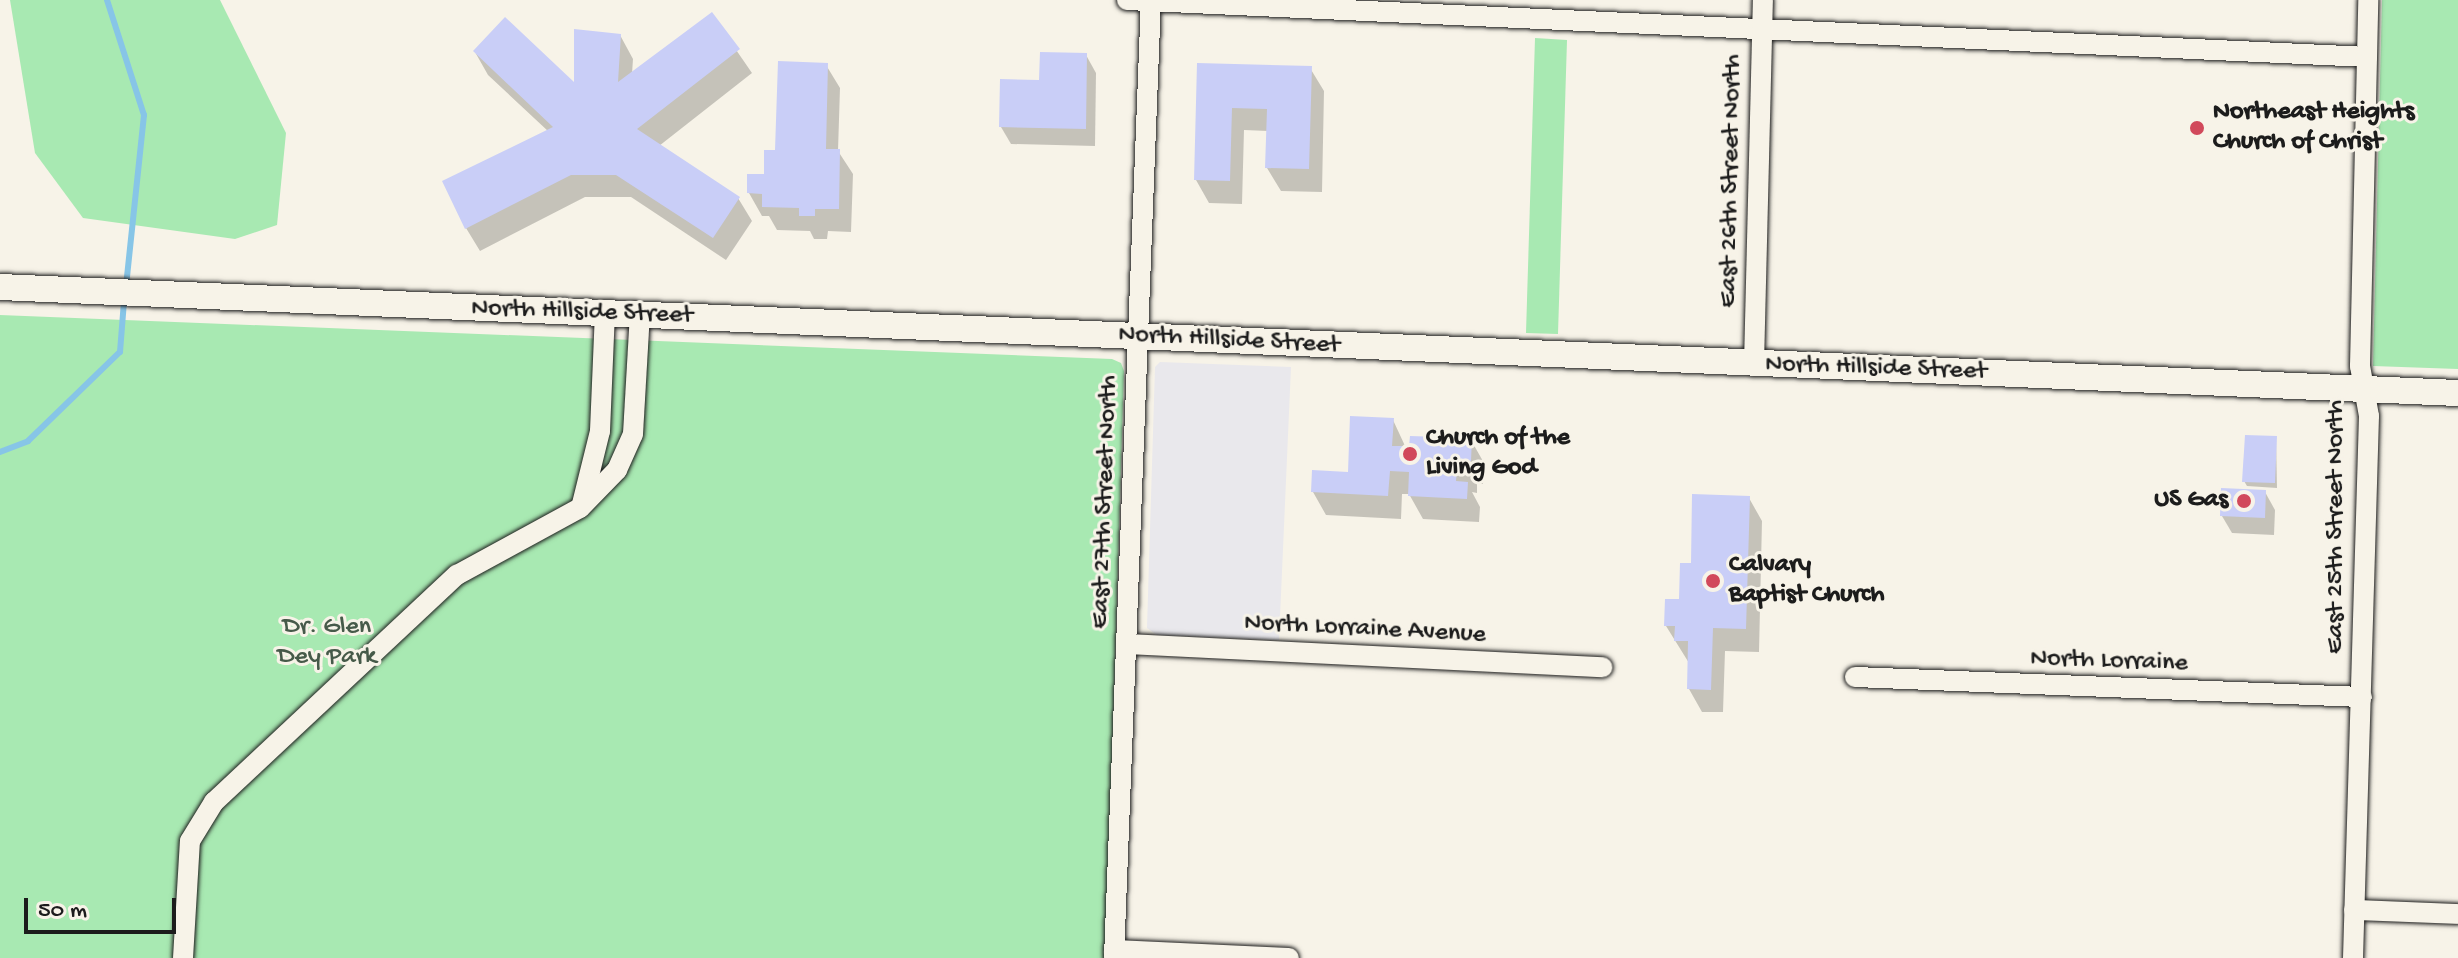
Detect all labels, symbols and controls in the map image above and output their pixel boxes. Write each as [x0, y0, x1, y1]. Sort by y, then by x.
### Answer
street label: East 26th Street North [1714, 54, 1750, 308]
place label: Northeast Heights Church of Christ [2213, 97, 2414, 158]
marker: Northeast Heights Church of Christ [2188, 119, 2206, 137]
street label: North Hillside Street [471, 294, 693, 332]
street label: North Hillside Street [1117, 320, 1341, 362]
street label: North Hillside Street [1765, 350, 1987, 388]
street label: East 27th Street North [1086, 375, 1126, 629]
street label: East 25th Street North [2321, 400, 2353, 654]
place label: Church of the Living God [1426, 423, 1570, 484]
marker: Church of the Living God [1401, 445, 1419, 463]
place label: US Gas [2154, 485, 2228, 517]
marker: US Gas [2235, 492, 2253, 510]
place label: Calvary Baptist Church [1729, 550, 1884, 612]
marker: Calvary Baptist Church [1704, 572, 1722, 590]
street label: North Lorraine Avenue [1243, 608, 1487, 652]
park label: Dr. Glen Dey Park [278, 612, 376, 674]
street label: North Lorraine [2030, 644, 2188, 680]
scale bar [28, 882, 180, 932]
text: 50 m [38, 897, 87, 926]

